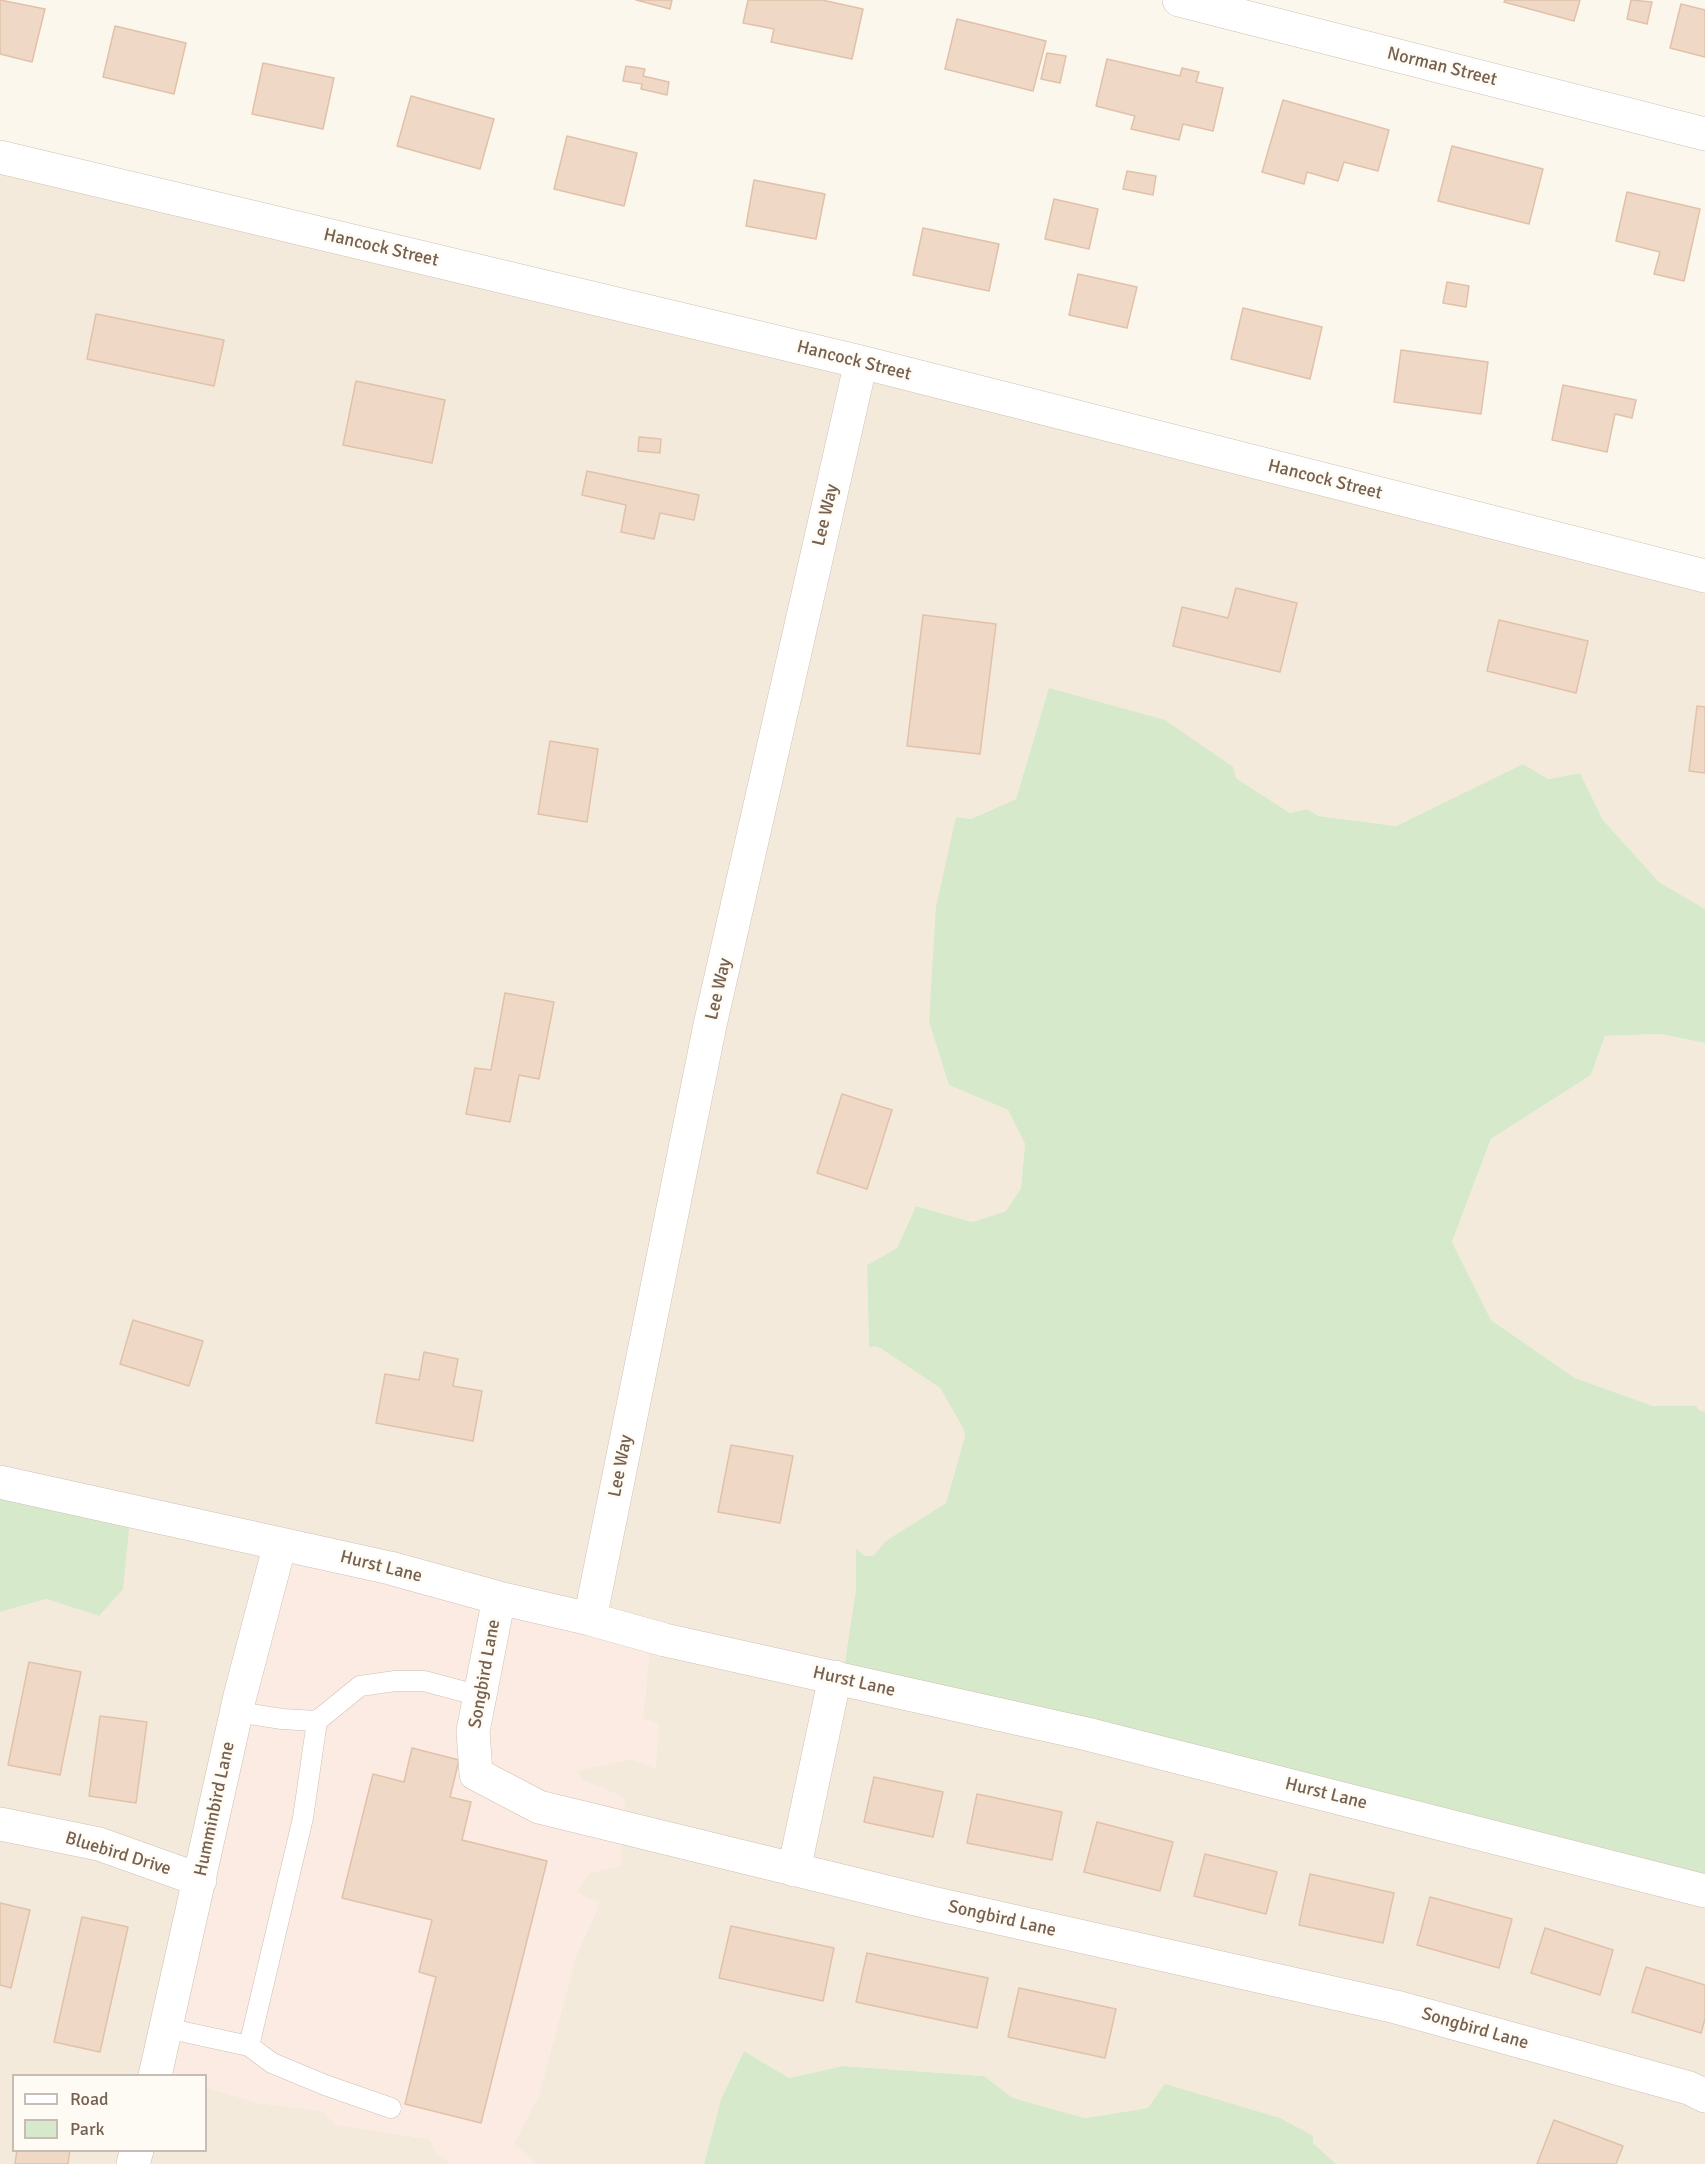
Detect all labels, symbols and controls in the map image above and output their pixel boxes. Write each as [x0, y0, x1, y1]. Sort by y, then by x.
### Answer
street label: Norman Street [1385, 43, 1499, 91]
street label: Hancock Street [321, 224, 441, 272]
street label: Hancock Street [795, 336, 913, 386]
street label: Hancock Street [1266, 455, 1384, 505]
street label: Lee Way [808, 482, 844, 548]
street label: Lee Way [701, 956, 737, 1022]
street label: Lee Way [604, 1433, 638, 1499]
street label: Hurst Lane [338, 1546, 424, 1588]
street label: Songbird Lane [465, 1618, 505, 1730]
street label: Hurst Lane [811, 1662, 897, 1702]
street label: Humminbird Lane [190, 1740, 240, 1878]
street label: Hurst Lane [1283, 1773, 1369, 1815]
street label: Bluebird Drive [63, 1828, 173, 1880]
street label: Songbird Lane [946, 1896, 1058, 1942]
street label: Songbird Lane [1419, 2003, 1531, 2055]
legend [12, 2074, 207, 2152]
text: Road [70, 2088, 109, 2110]
text: Park [70, 2118, 105, 2140]

